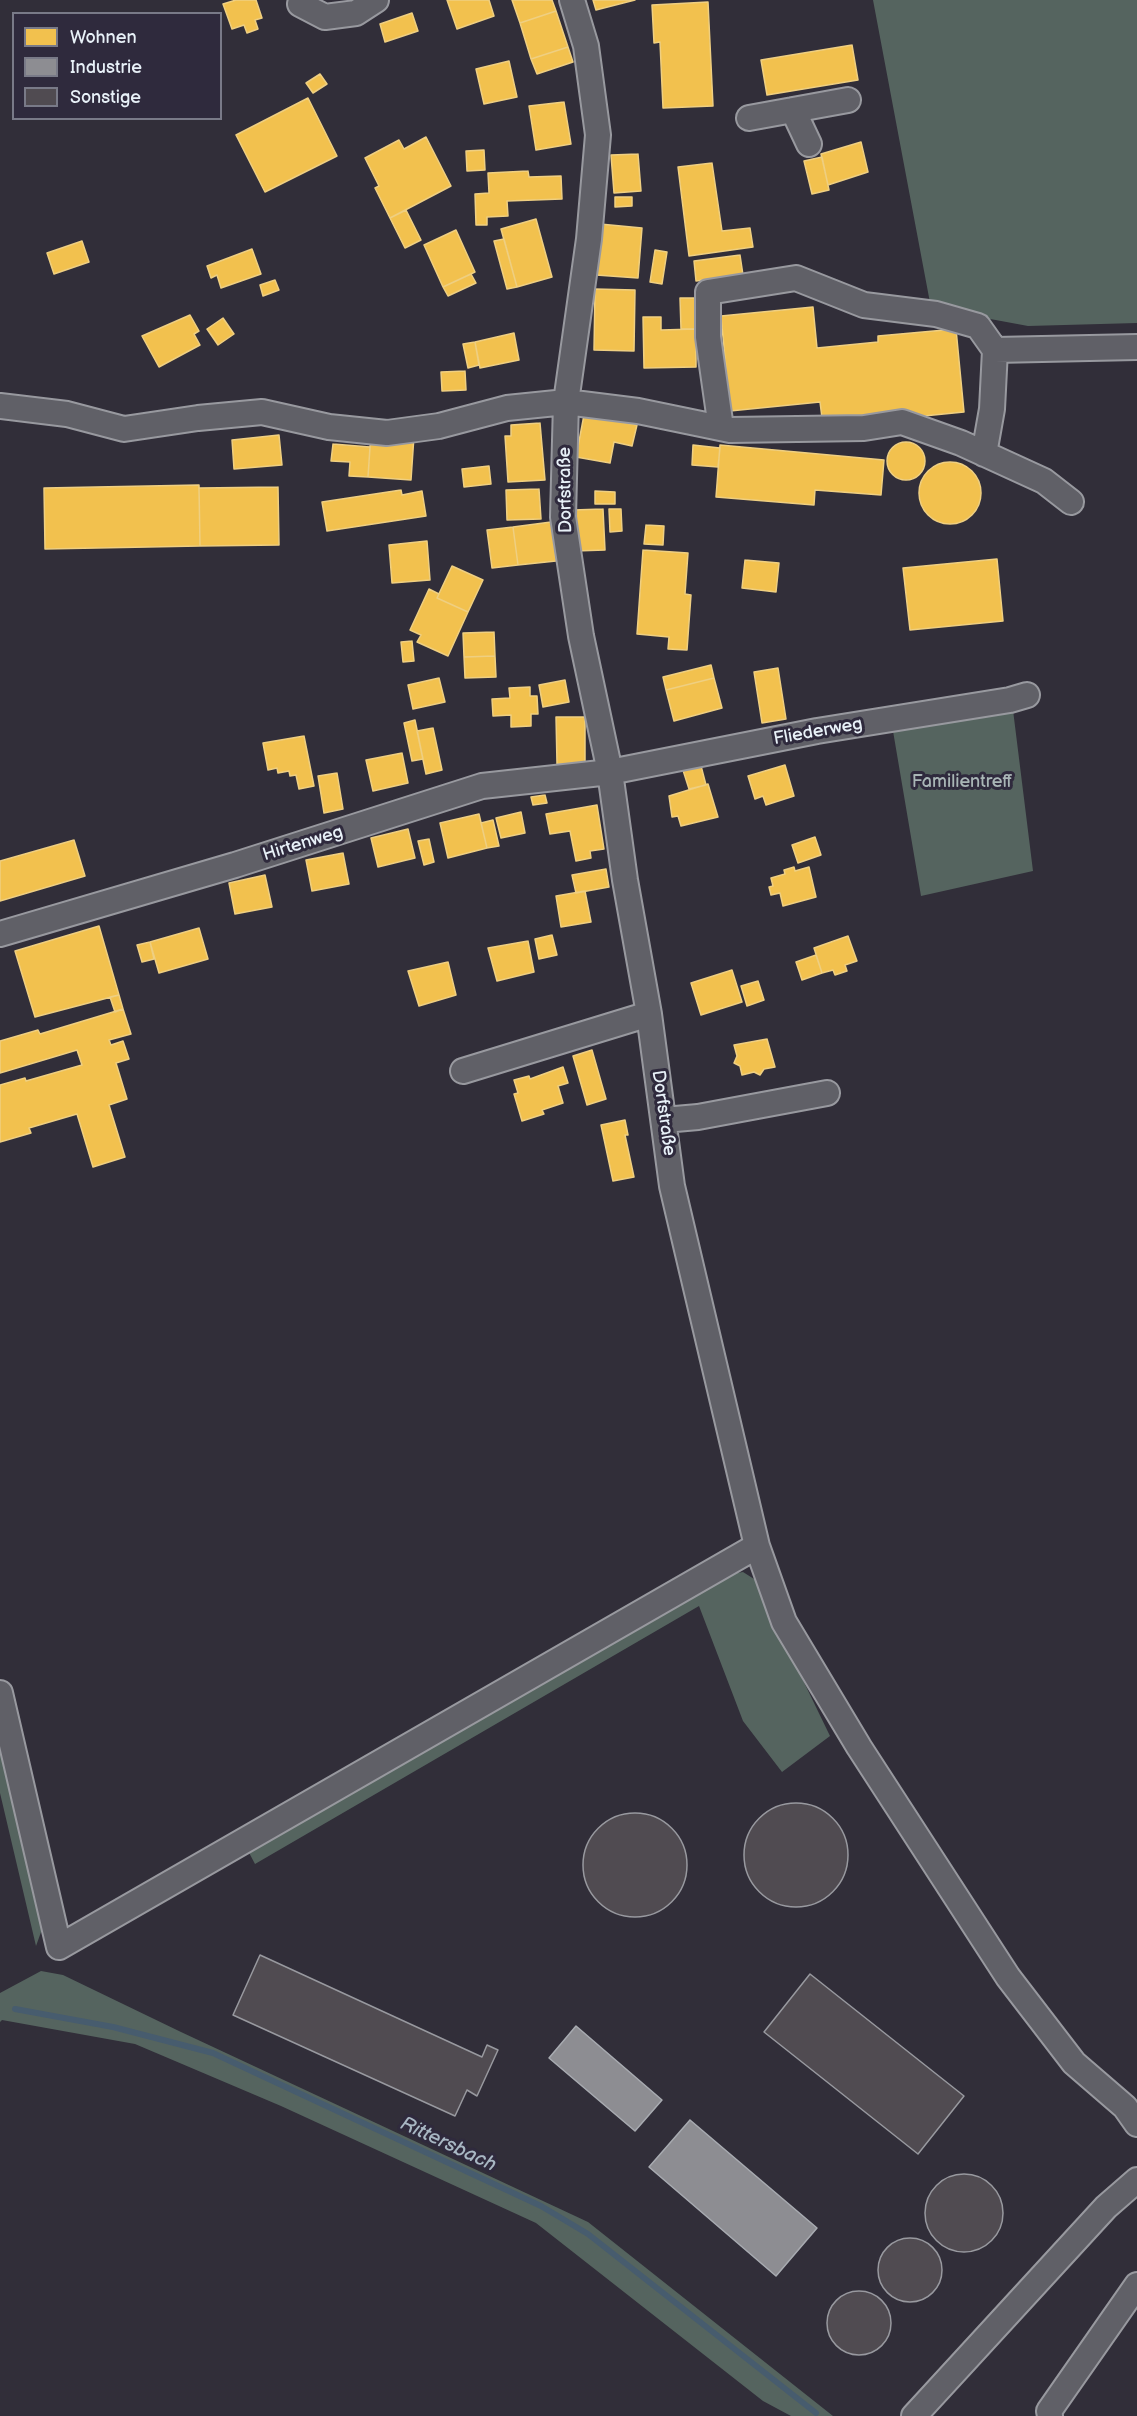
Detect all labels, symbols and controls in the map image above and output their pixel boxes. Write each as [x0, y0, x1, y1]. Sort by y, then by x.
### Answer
legend [12, 12, 222, 120]
text: Wohnen [70, 27, 137, 48]
text: Industrie [70, 57, 142, 78]
text: Sonstige [70, 87, 141, 108]
street label: Dorfstraße [554, 447, 578, 533]
street label: Fliederweg [772, 714, 864, 750]
park label: Familientreff [912, 771, 1012, 793]
street label: Hirtenweg [260, 822, 346, 866]
street label: Dorfstraße [646, 1069, 680, 1157]
water label: Rittersbach [396, 2112, 500, 2178]

